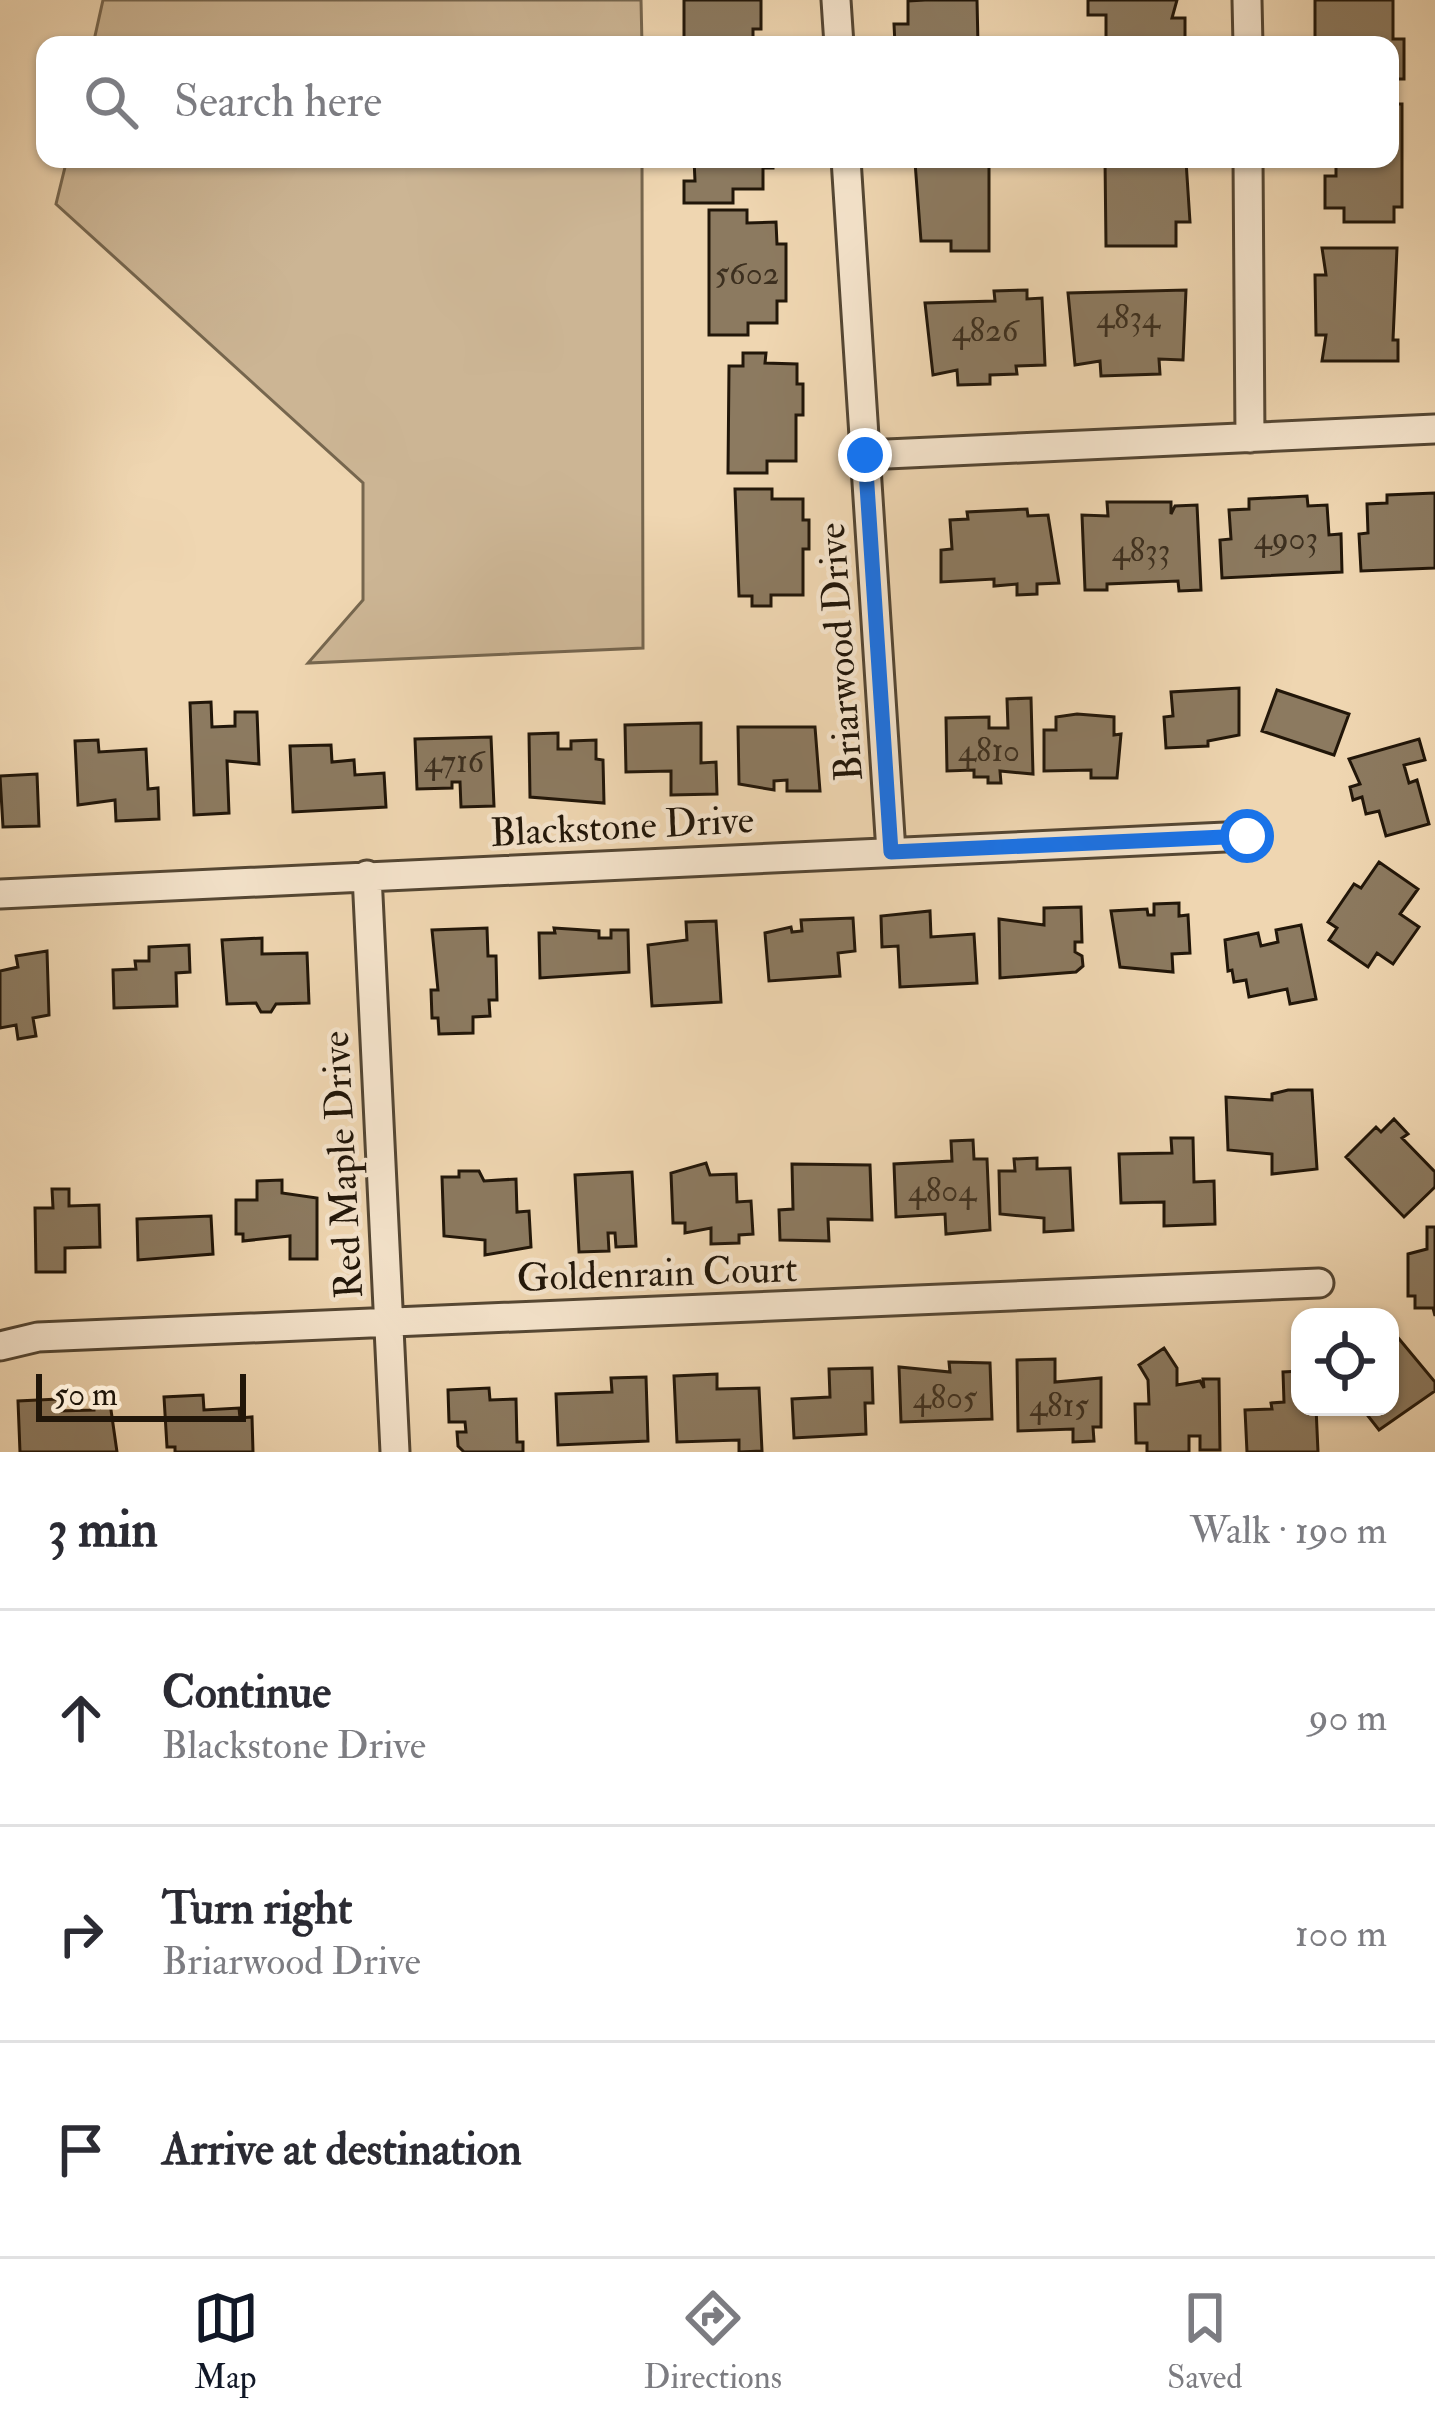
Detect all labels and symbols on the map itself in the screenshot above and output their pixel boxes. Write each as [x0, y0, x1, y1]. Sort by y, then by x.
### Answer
house number: 5602 [715, 253, 779, 294]
house number: 4834 [1096, 297, 1162, 338]
house number: 4826 [952, 310, 1021, 351]
route end [838, 428, 892, 482]
house number: 4903 [1254, 518, 1318, 559]
street label: Briarwood Drive [807, 521, 874, 783]
house number: 4833 [1112, 530, 1170, 571]
house number: 4810 [958, 730, 1020, 771]
house number: 4716 [424, 741, 487, 782]
street label: Blackstone Drive [489, 795, 755, 858]
route start [1220, 809, 1274, 863]
street label: Red Maple Drive [311, 1030, 374, 1300]
house number: 4804 [908, 1170, 978, 1211]
street label: Goldenrain Court [516, 1244, 798, 1303]
scale bar [36, 1368, 246, 1421]
house number: 4805 [913, 1377, 978, 1418]
house number: 4815 [1029, 1385, 1089, 1426]

